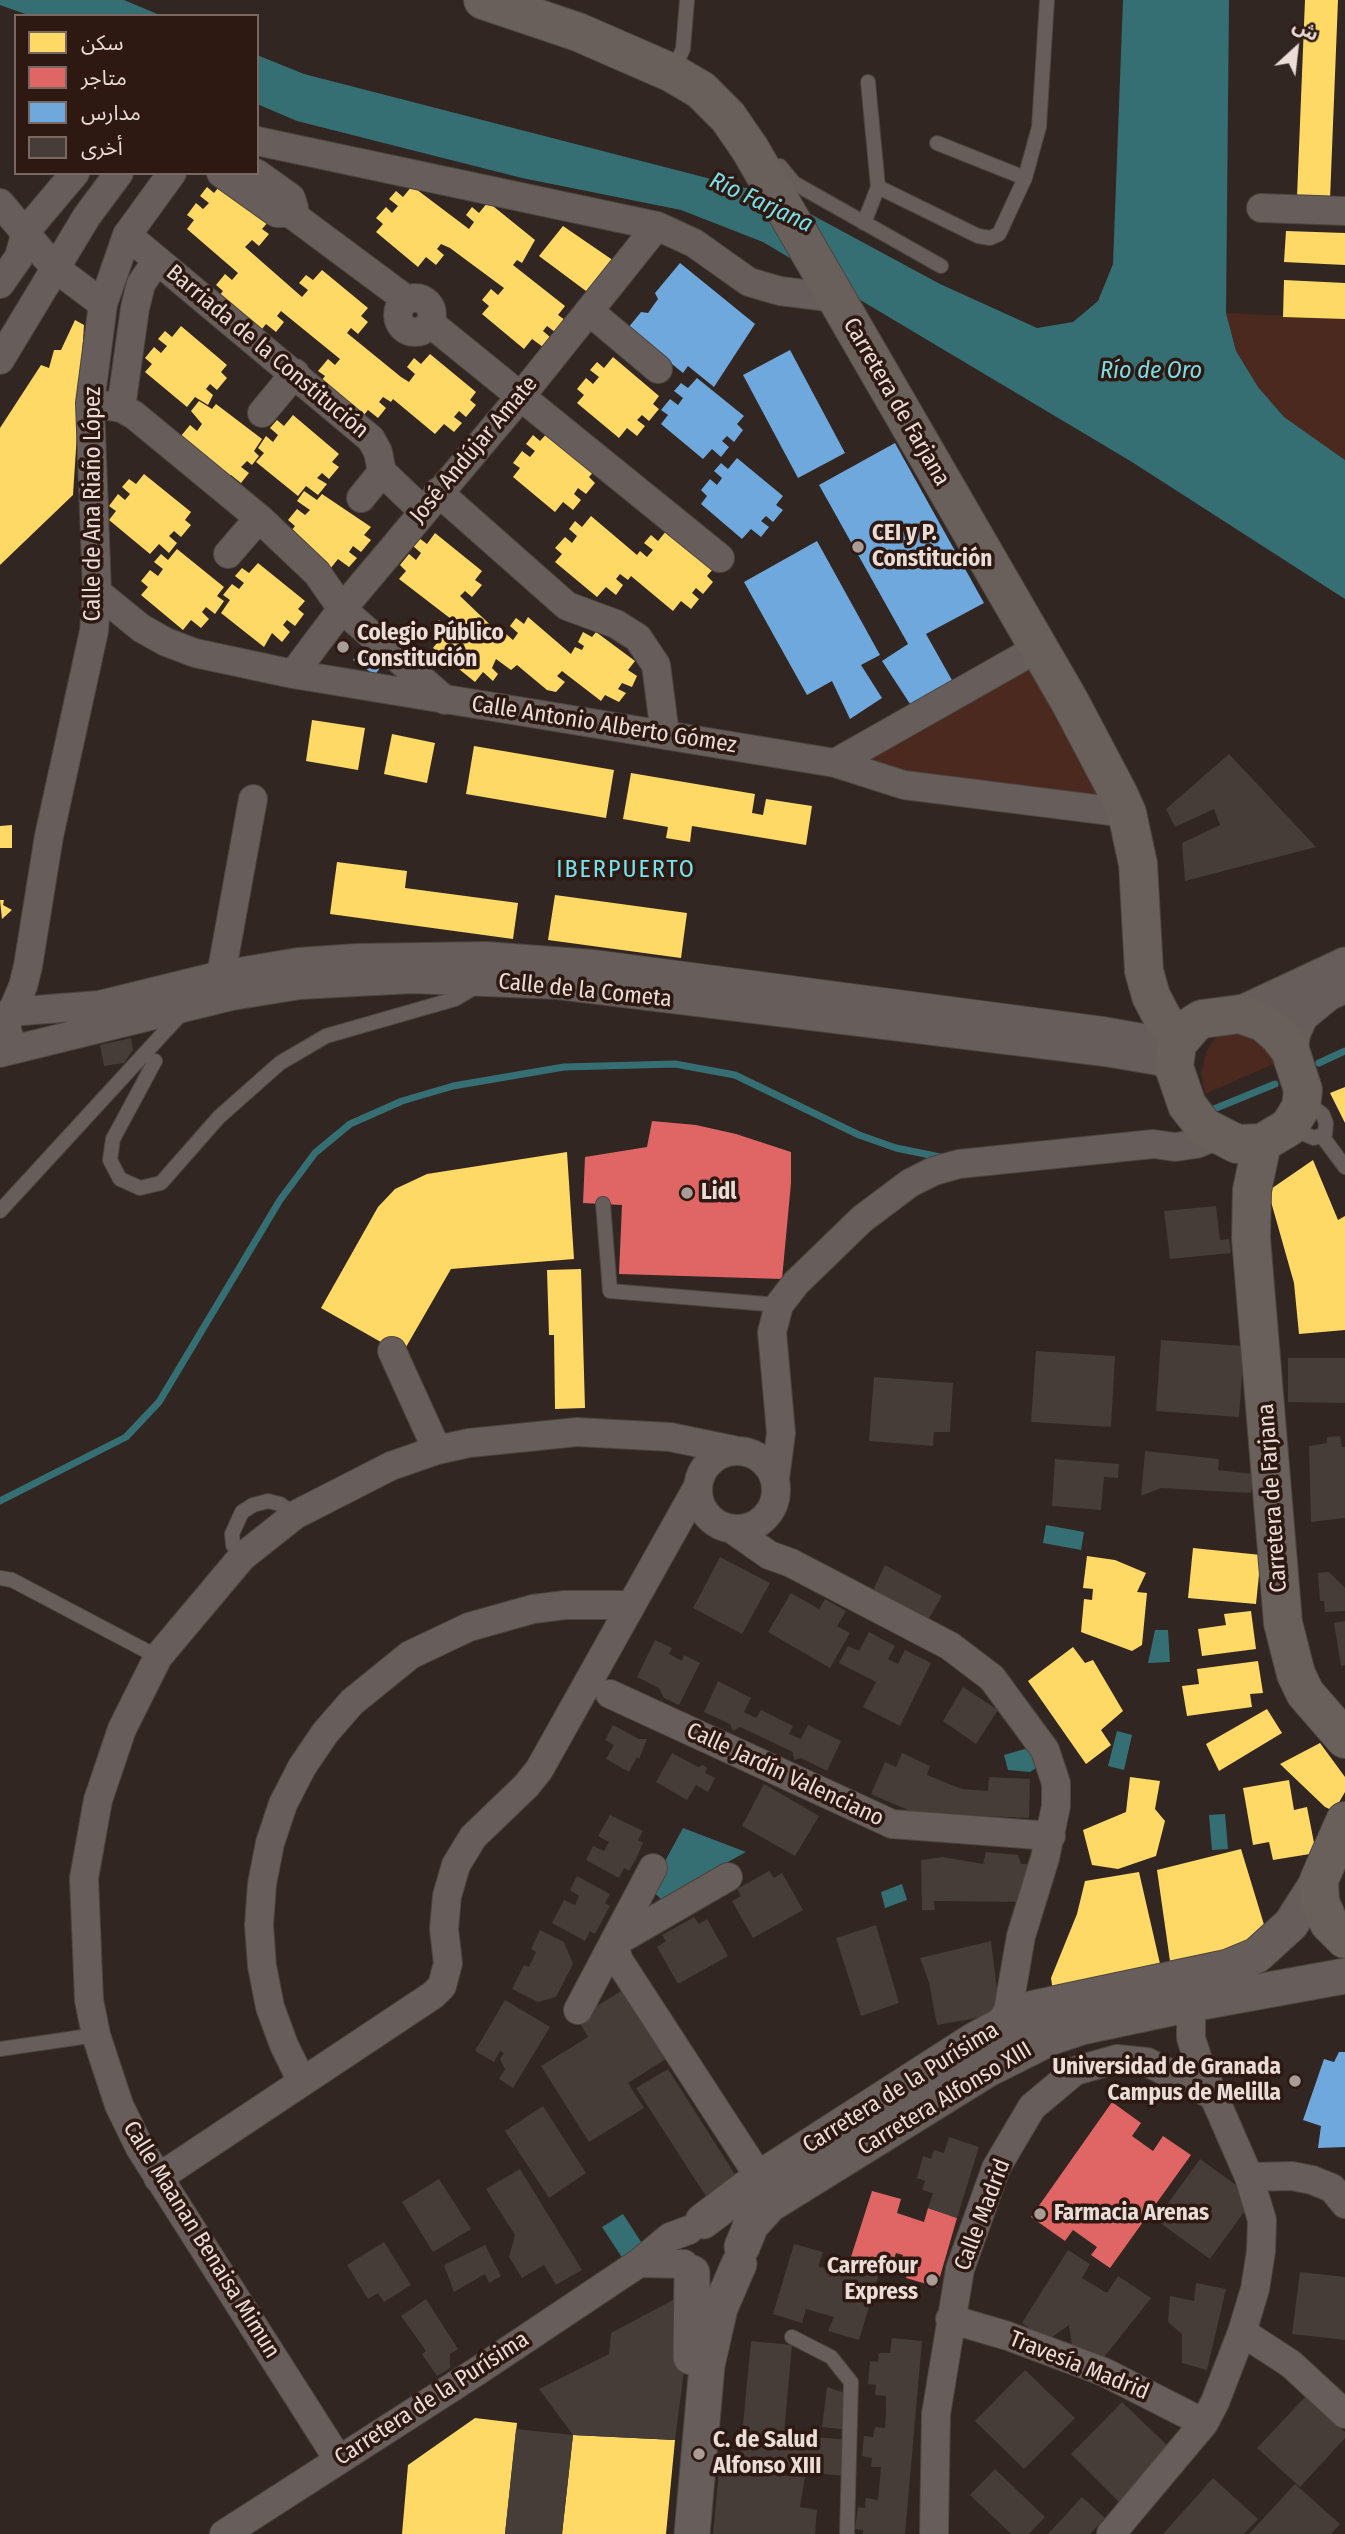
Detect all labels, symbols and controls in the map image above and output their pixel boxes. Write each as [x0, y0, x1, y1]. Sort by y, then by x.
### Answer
legend [14, 14, 259, 175]
north arrow [1261, 14, 1331, 84]
text: ش [1289, 14, 1323, 46]
text: سكن [81, 30, 123, 56]
text: متاجر [81, 65, 127, 91]
text: مدارس [81, 100, 141, 126]
text: أخرى [81, 135, 123, 161]
water label: Río Farjana [705, 167, 817, 239]
street label: Barriada de la Constitución [160, 259, 374, 445]
street label: Carretera de Farjana [837, 313, 955, 491]
water label: Río de Oro [1100, 357, 1202, 385]
street label: José Andújar Amate [404, 371, 544, 529]
street label: Calle de Ana Riaño López [80, 387, 108, 621]
place label: CEI y P. Constitución [872, 520, 992, 574]
marker: CEI y P. Constitución [850, 539, 866, 555]
place label: Colegio Público Constitución [357, 620, 504, 674]
marker: Colegio Público Constitución [335, 639, 351, 655]
street label: Calle Antonio Alberto Gómez [470, 690, 738, 760]
district label: IBERPUERTO [557, 856, 695, 884]
street label: Calle de la Cometa [497, 968, 673, 1014]
place label: Lidl [701, 1179, 736, 1207]
marker: Lidl [679, 1185, 695, 1201]
street label: Carretera de Farjana [1253, 1403, 1293, 1593]
street label: Calle Jardín Valenciano [682, 1717, 888, 1833]
street label: Carretera de la Purísima [798, 2017, 1004, 2159]
street label: Carretera Alfonso XIII [853, 2036, 1037, 2162]
place label: Universidad de Granada Campus de Melilla [1053, 2054, 1281, 2108]
marker: Universidad de Granada Campus de Melilla [1287, 2073, 1303, 2089]
street label: Calle Maanan Benaisa Mimun [117, 2116, 285, 2364]
street label: Calle Madrid [949, 2155, 1017, 2275]
place label: Farmacia Arenas [1054, 2200, 1209, 2228]
marker: Farmacia Arenas [1032, 2206, 1048, 2222]
place label: Carrefour Express [827, 2253, 918, 2307]
marker: Carrefour Express [924, 2272, 940, 2288]
street label: Travesía Madrid [1005, 2325, 1153, 2407]
street label: Carretera de la Purísima [330, 2326, 534, 2472]
place label: C. de Salud Alfonso XIII [713, 2427, 821, 2481]
marker: C. de Salud Alfonso XIII [691, 2446, 707, 2462]

